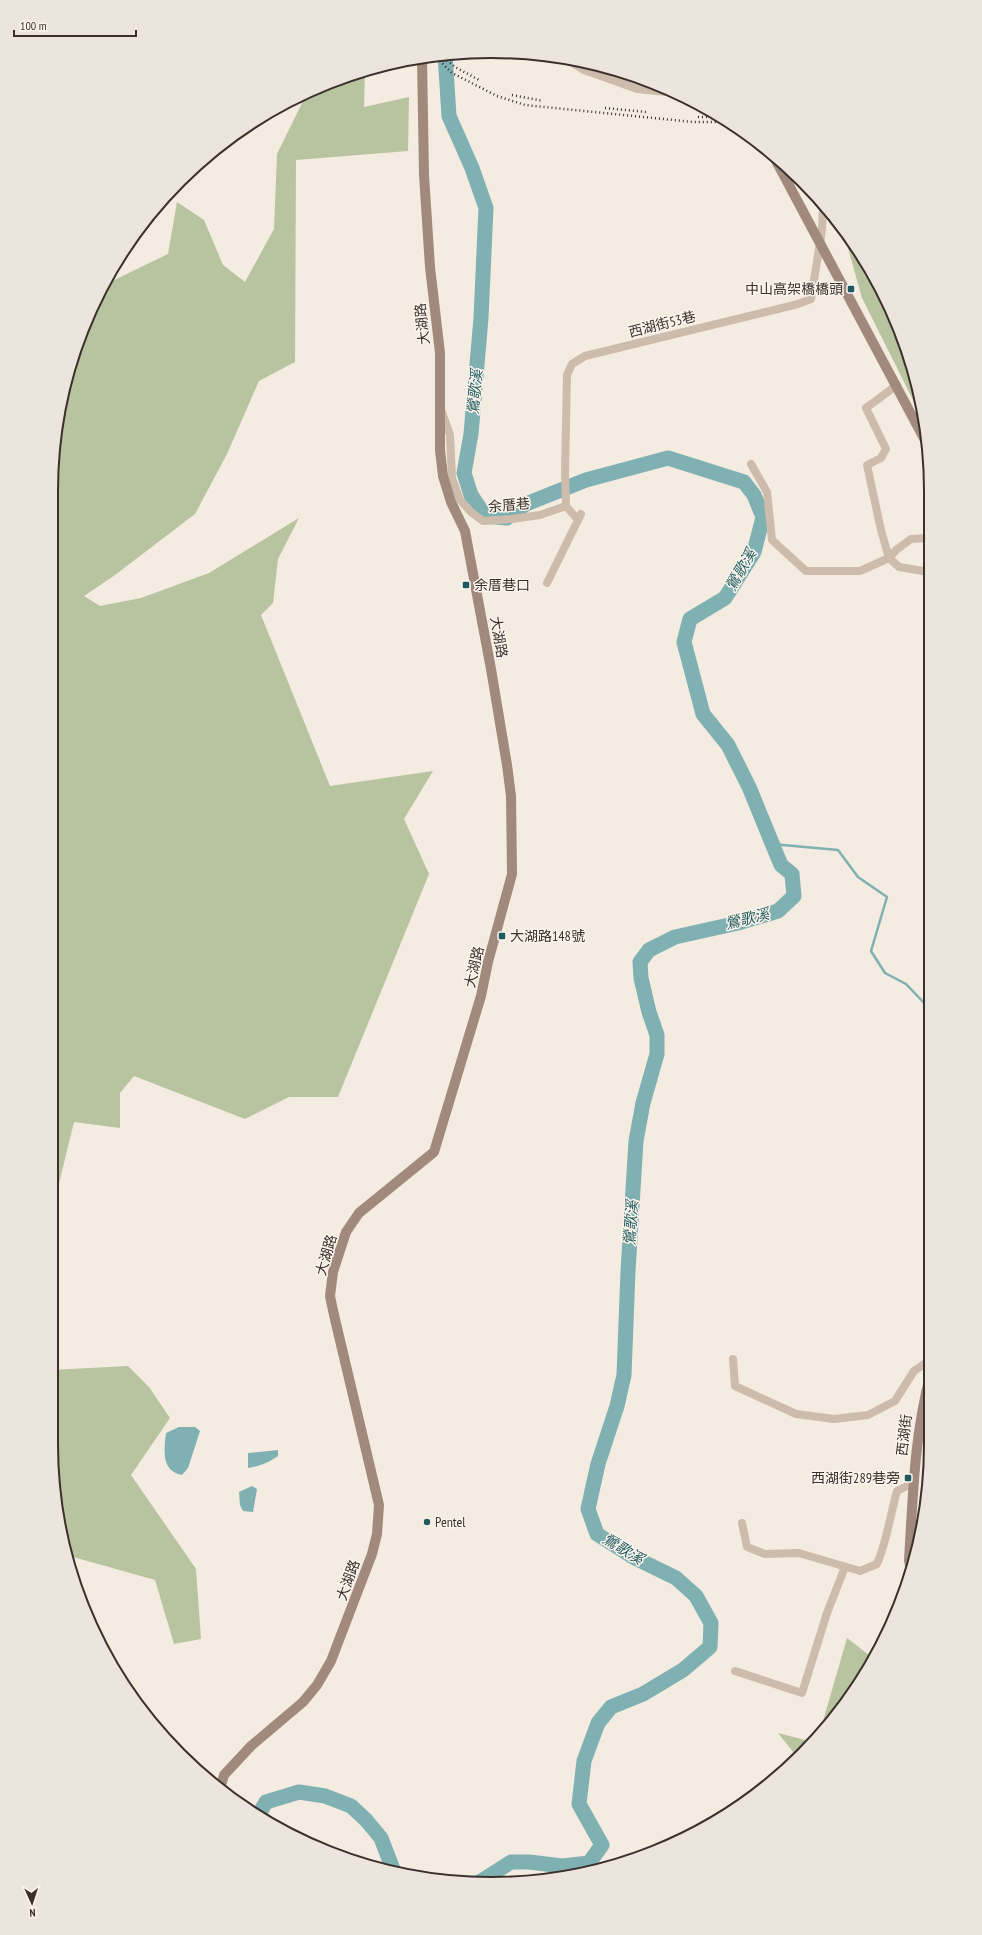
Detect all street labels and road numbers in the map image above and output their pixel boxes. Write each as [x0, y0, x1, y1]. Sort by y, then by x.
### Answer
street label: 大湖路 [411, 302, 433, 346]
street label: 西湖街53巷 [627, 307, 697, 341]
street label: 余厝巷 [487, 494, 531, 516]
street label: 大湖路 [486, 615, 512, 659]
street label: 大湖路 [461, 945, 487, 989]
street label: 大湖路 [312, 1232, 340, 1278]
street label: 西湖街 [893, 1413, 915, 1457]
street label: 大湖路 [332, 1557, 364, 1603]

